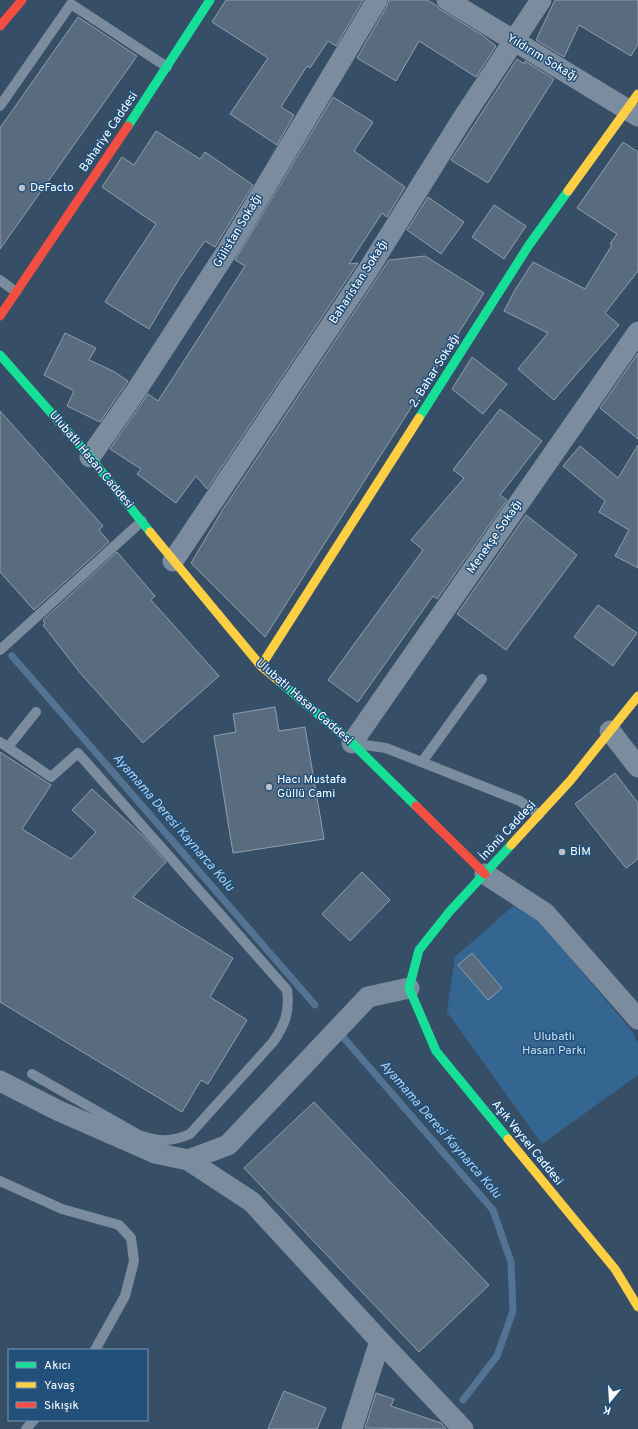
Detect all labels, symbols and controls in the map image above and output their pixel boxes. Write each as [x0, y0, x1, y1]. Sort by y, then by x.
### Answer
street label: Yıldırım Sokağı [504, 31, 580, 85]
street label: Bahariye Caddesi [76, 89, 142, 175]
place label: DeFacto [30, 180, 74, 196]
marker: DeFacto [17, 183, 27, 193]
street label: Gülistan Sokağı [210, 191, 266, 271]
street label: Baharistan Sokağı [326, 237, 392, 327]
street label: 2. Bahar Sokağı [406, 331, 464, 411]
street label: Ulubatlı Hasan Caddesi [45, 408, 137, 512]
street label: Menekşe Sokağı [464, 497, 526, 577]
street label: Ulubatlı Hasan Caddesi [252, 656, 356, 748]
water label: Ayamama Deresi Kaynarca Kolu [109, 751, 238, 896]
place label: Hacı Mustafa Güllü Cami [277, 772, 346, 802]
marker: Hacı Mustafa Güllü Cami [264, 782, 274, 792]
street label: İnönü Caddesi [476, 798, 540, 864]
place label: BİM [570, 844, 591, 860]
marker: BİM [557, 847, 567, 857]
park label: Ulubatlı Hasan Parkı [522, 1029, 586, 1059]
water label: Ayamama Deresi Kaynarca Kolu [376, 1058, 505, 1203]
street label: Aşık Veysel Caddesi [488, 1097, 566, 1189]
legend [8, 1349, 148, 1421]
text: Akıcı [44, 1358, 71, 1374]
text: Yavaş [44, 1378, 75, 1394]
north arrow [590, 1381, 630, 1421]
text: Sıkışık [44, 1398, 79, 1414]
text: K [601, 1402, 613, 1417]

